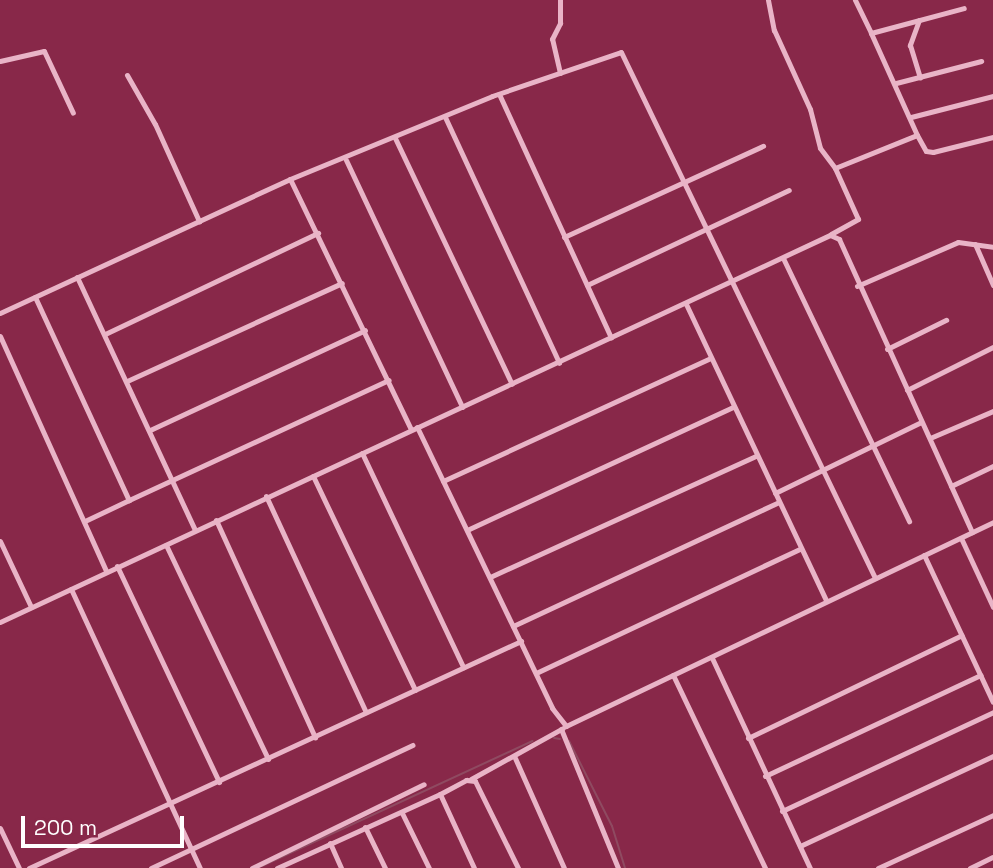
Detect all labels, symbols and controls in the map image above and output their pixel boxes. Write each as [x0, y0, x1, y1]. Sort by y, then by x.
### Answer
scale bar [24, 802, 187, 846]
text: 200 m [34, 814, 97, 841]

